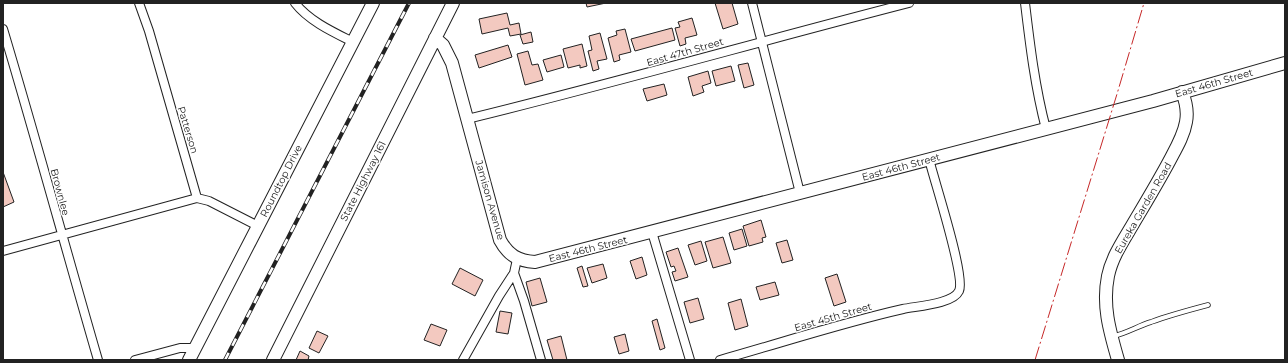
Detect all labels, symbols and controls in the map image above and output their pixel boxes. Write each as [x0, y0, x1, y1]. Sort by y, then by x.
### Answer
street label: East 47th Street [645, 35, 725, 69]
street label: East 46th Street [1174, 66, 1254, 100]
street label: Patterson [175, 105, 201, 155]
street label: State Highway 161 [337, 139, 389, 223]
street label: Roundtop Drive [257, 143, 305, 219]
street label: East 46th Street [860, 150, 942, 184]
street label: Jamison Avenue [472, 158, 508, 241]
street label: Eureka Garden Road [1111, 160, 1175, 256]
street label: Brownlee [48, 167, 72, 217]
street label: East 46th Street [547, 233, 629, 265]
street label: East 45th Street [793, 300, 873, 334]

